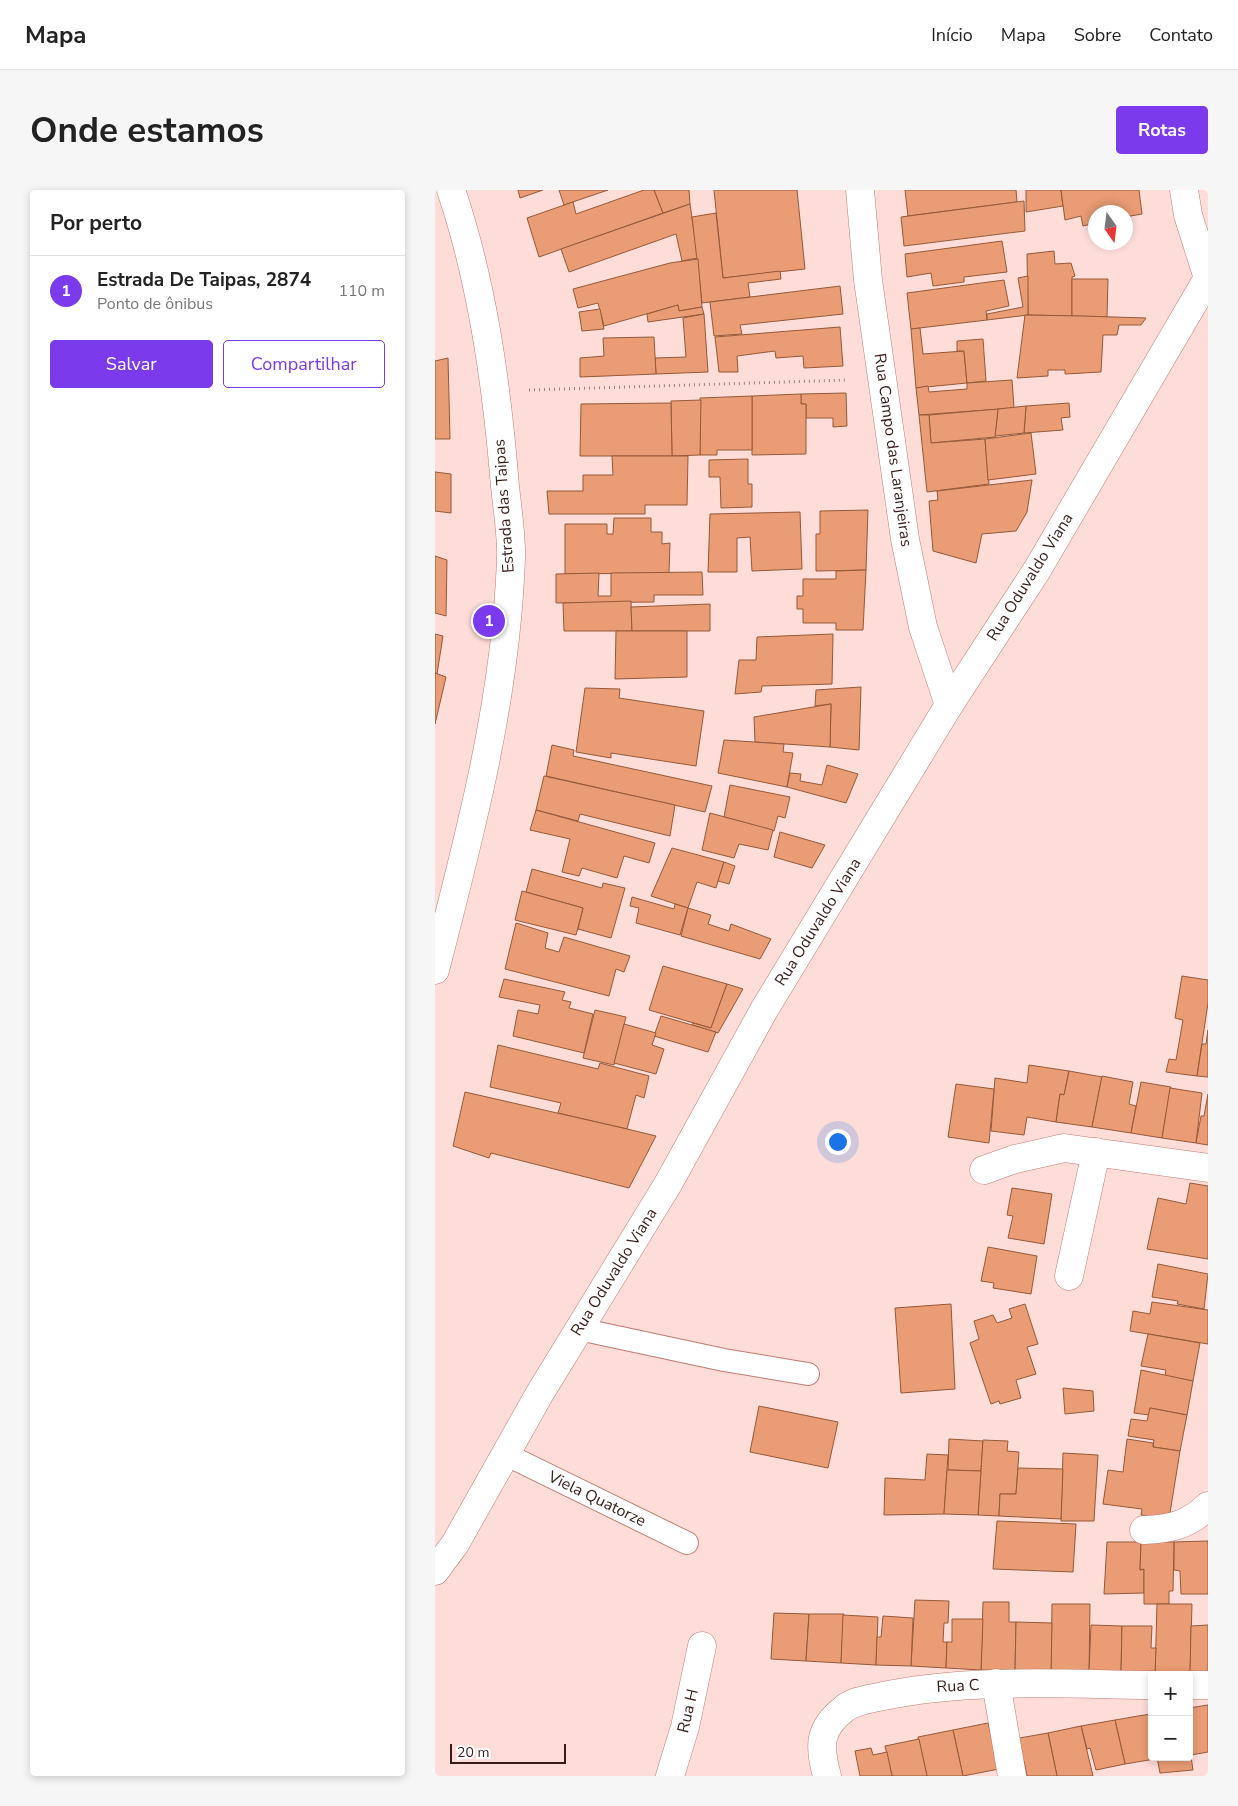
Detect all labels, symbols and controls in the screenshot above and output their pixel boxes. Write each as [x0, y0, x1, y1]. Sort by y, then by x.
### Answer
text: Mapa [25, 19, 87, 51]
text: Início [931, 23, 973, 47]
text: Mapa [1001, 23, 1046, 47]
text: Sobre [1074, 23, 1121, 47]
text: Contato [1149, 23, 1213, 47]
button: Rotas [1116, 106, 1208, 154]
text: Onde estamos [30, 107, 264, 154]
north arrow [1088, 205, 1133, 250]
text: Por perto [50, 209, 142, 237]
text: Estrada De Taipas, 2874 [97, 267, 311, 293]
text: 1 [61, 280, 71, 302]
text: 110 m [338, 280, 385, 302]
text: Ponto de ônibus [97, 293, 213, 315]
button: Salvar [50, 340, 213, 388]
button: Compartilhar [223, 340, 385, 388]
street label: Rua Campo das Laranjeiras [869, 352, 917, 548]
street label: Estrada das Taipas [488, 438, 520, 574]
street label: Rua Oduvaldo Viana [982, 509, 1078, 645]
pin: 1 [473, 602, 505, 640]
street label: Rua Oduvaldo Viana [770, 854, 866, 990]
your location [825, 1129, 851, 1155]
street label: Rua Oduvaldo Viana [566, 1204, 662, 1340]
street label: Viela Quatorze [544, 1465, 650, 1532]
map controls [1148, 1671, 1193, 1761]
button: + [1148, 1671, 1193, 1716]
street label: Rua C [936, 1674, 980, 1698]
street label: Rua H [672, 1687, 704, 1735]
button: − [1148, 1716, 1193, 1761]
scale bar [450, 1741, 566, 1764]
text: 20 m [457, 1743, 489, 1762]

